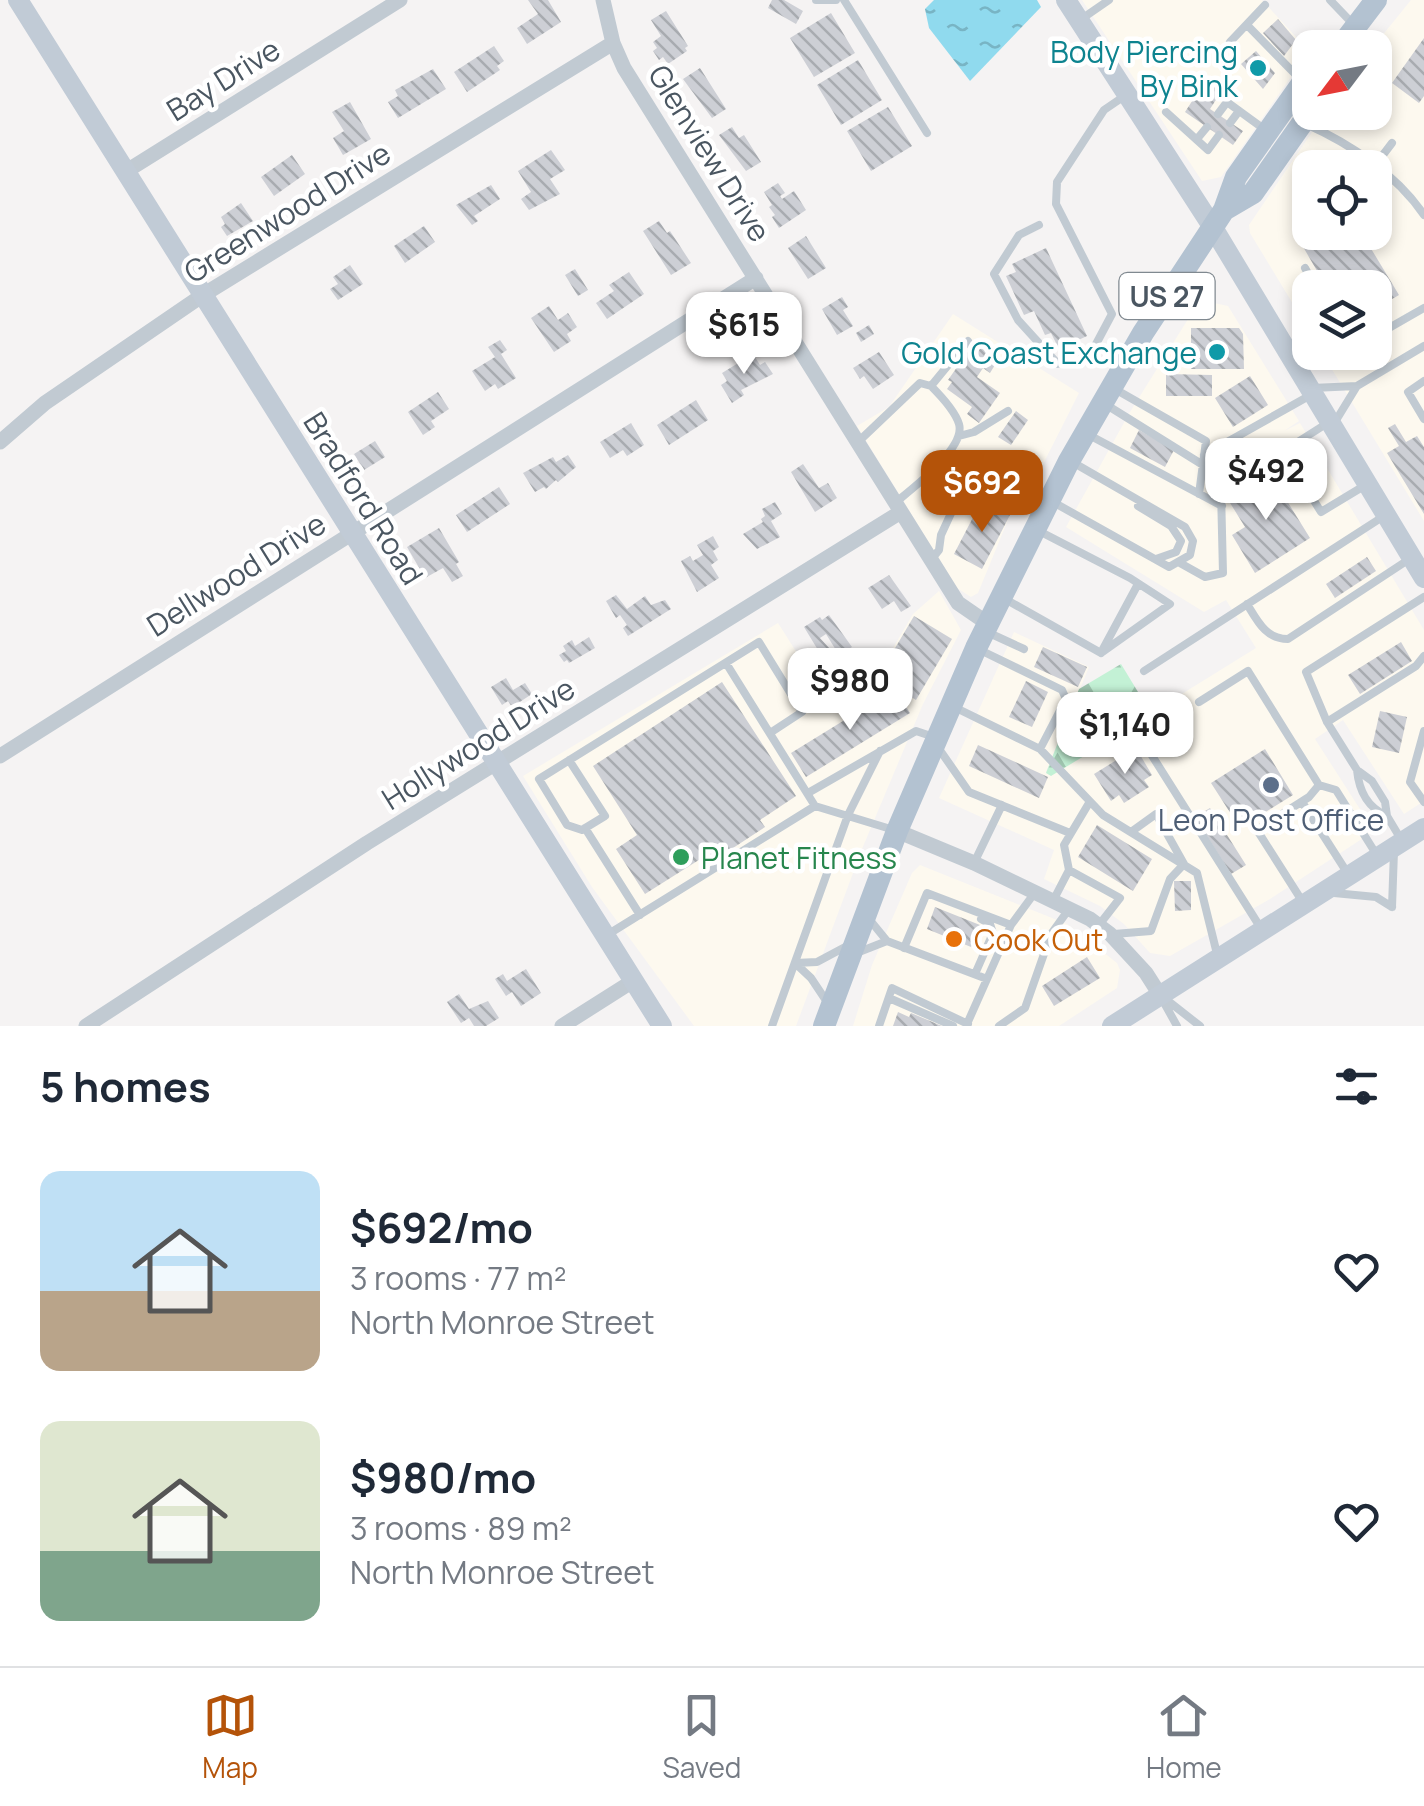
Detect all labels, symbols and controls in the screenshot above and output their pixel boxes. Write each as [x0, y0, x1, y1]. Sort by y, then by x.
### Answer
street label: Bay Drive [159, 28, 287, 130]
north arrow [1292, 30, 1392, 130]
map controls [1292, 30, 1392, 370]
place label: Body Piercing By Bink [1050, 31, 1239, 106]
street label: Glenview Drive [639, 57, 781, 249]
marker: Body Piercing By Bink [1247, 57, 1269, 79]
street label: Greenwood Drive [176, 132, 398, 292]
button: locate [1292, 150, 1392, 250]
button: layers [1292, 270, 1392, 370]
road number: US 27 [1120, 273, 1214, 319]
pin: $615 [685, 292, 803, 377]
text: $615 [708, 302, 780, 346]
place label: Gold Coast Exchange [901, 332, 1197, 373]
marker: Gold Coast Exchange [1206, 341, 1228, 363]
street label: Bradford Road [295, 404, 433, 592]
pin: $492 [1207, 438, 1325, 523]
text: $492 [1227, 448, 1305, 492]
pin: $692 [923, 450, 1041, 535]
text: $692 [943, 460, 1021, 504]
street label: Dellwood Drive [139, 503, 333, 645]
pin: $980 [791, 648, 909, 733]
text: $980 [810, 658, 890, 702]
street label: Hollywood Drive [374, 667, 582, 819]
pin: $1,140 [1044, 692, 1206, 777]
text: $1,140 [1078, 702, 1172, 746]
marker: Leon Post Office [1260, 774, 1282, 796]
place label: Leon Post Office [1158, 799, 1384, 840]
place label: Planet Fitness [701, 837, 897, 878]
marker: Planet Fitness [670, 846, 692, 868]
place label: Cook Out [974, 919, 1103, 960]
marker: Cook Out [943, 928, 965, 950]
text: 5 homes [40, 1057, 211, 1115]
icon: filters [1329, 1059, 1384, 1114]
text: $692/mo [350, 1198, 533, 1256]
icon: home [120, 1211, 240, 1331]
icon: heart [1329, 1244, 1384, 1299]
text: 3 rooms · 77 m² [350, 1256, 566, 1300]
text: North Monroe Street [350, 1300, 655, 1344]
text: $980/mo [350, 1448, 536, 1506]
icon: home [120, 1461, 240, 1581]
icon: heart [1329, 1494, 1384, 1549]
text: 3 rooms · 89 m² [350, 1506, 572, 1550]
text: North Monroe Street [350, 1550, 655, 1594]
tab: Map [202, 1688, 258, 1786]
tab: Saved [663, 1688, 741, 1786]
tab: Home [1146, 1688, 1222, 1786]

